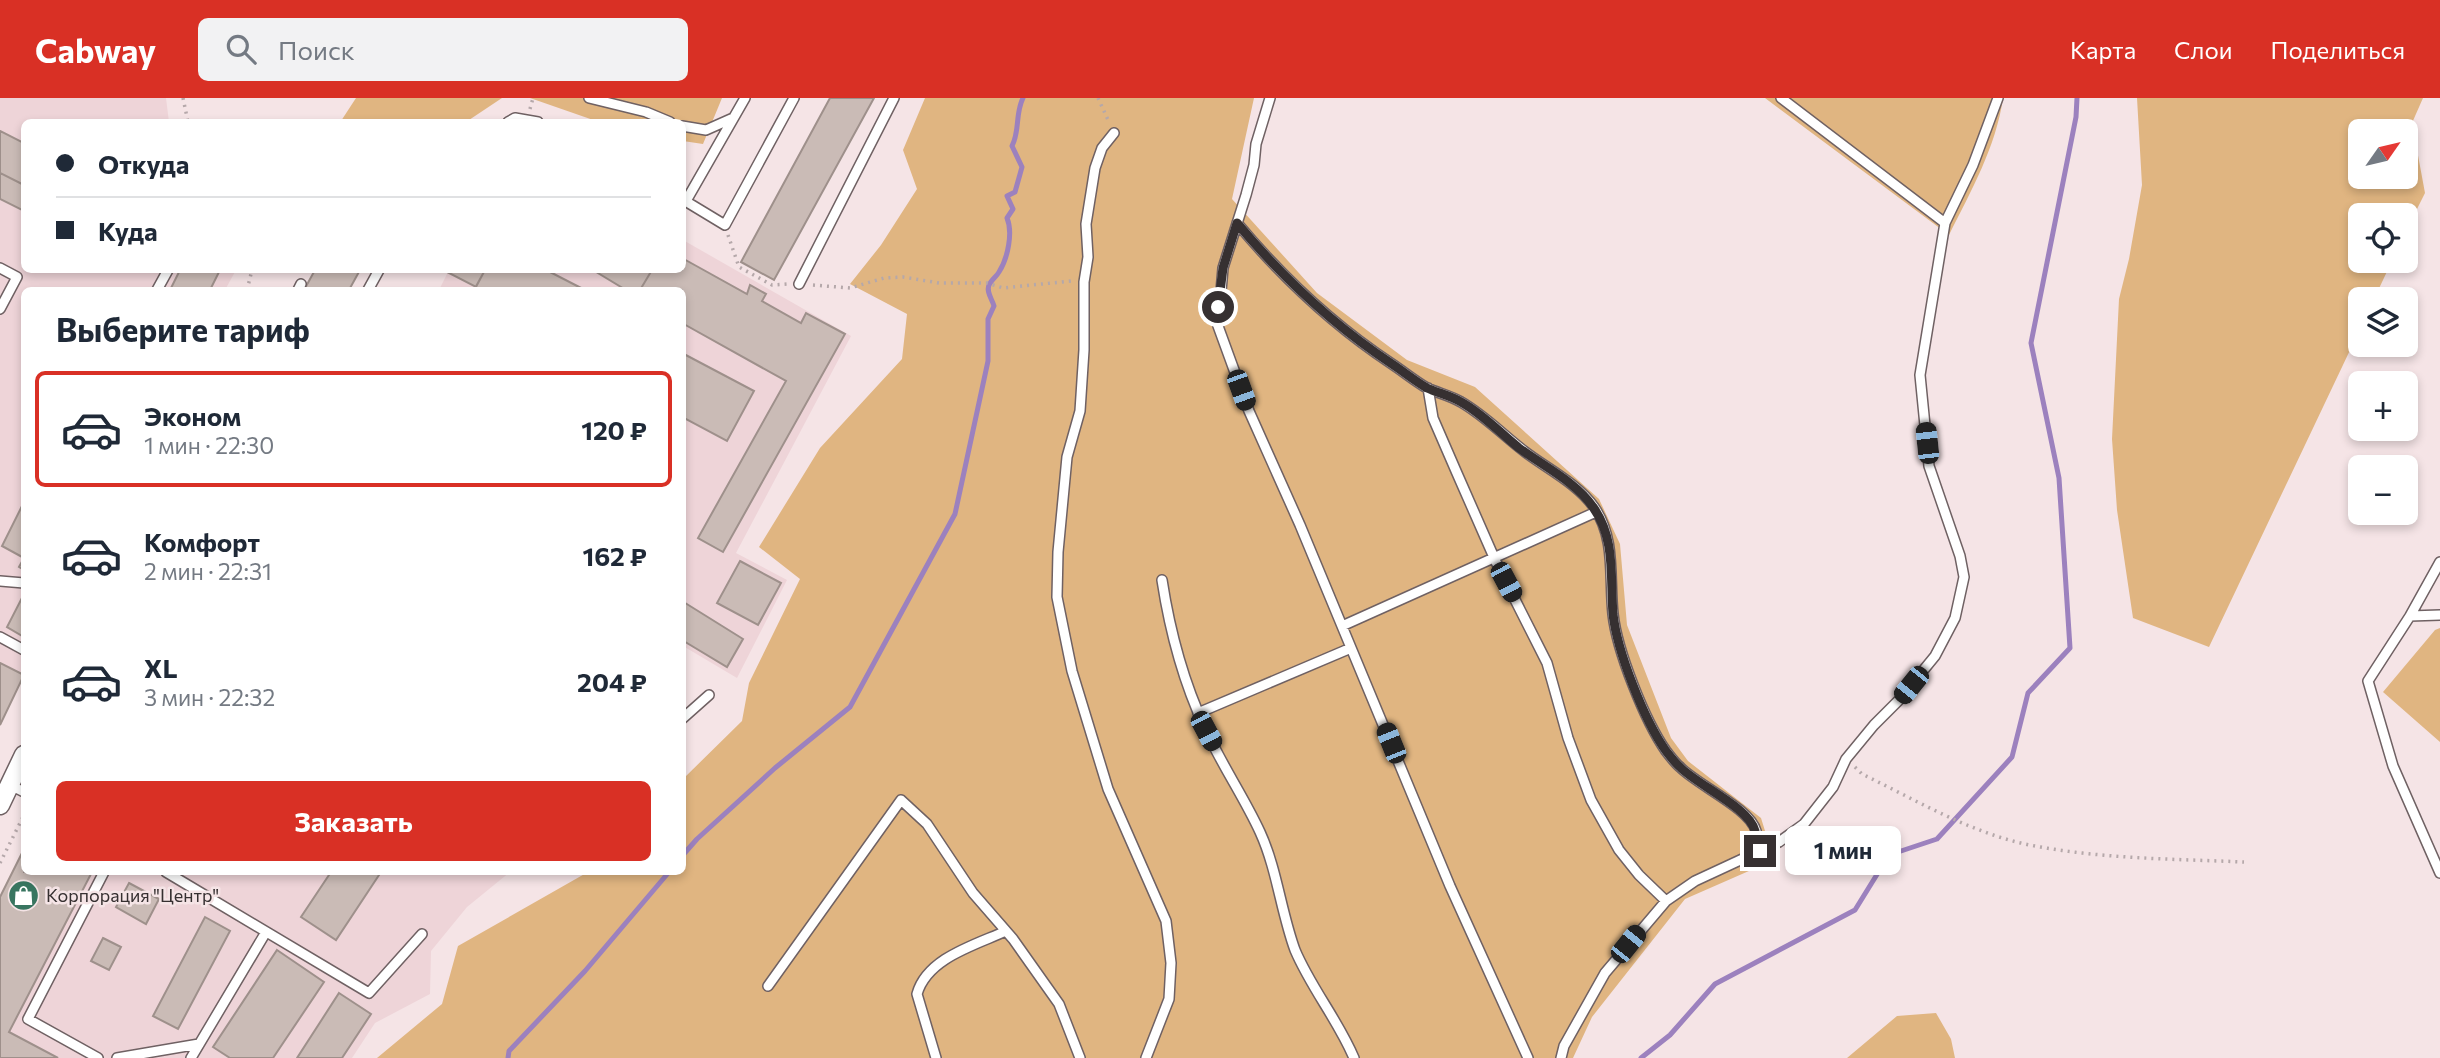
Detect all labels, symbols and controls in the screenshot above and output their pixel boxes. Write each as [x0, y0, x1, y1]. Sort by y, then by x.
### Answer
search box [198, 18, 688, 81]
text: Cabway [35, 29, 156, 70]
icon: search [222, 30, 260, 68]
text: Поиск [278, 34, 355, 65]
text: Карта [2070, 35, 2136, 64]
text: Слои [2174, 35, 2232, 64]
text: Поделиться [2270, 35, 2405, 64]
north arrow [2348, 119, 2418, 189]
map controls [2348, 119, 2418, 525]
text: Откуда [98, 148, 189, 179]
button: locate [2348, 203, 2418, 273]
text: Куда [98, 215, 158, 246]
button: layers [2348, 287, 2418, 357]
route start [1202, 291, 1234, 323]
text: Выберите тариф [56, 309, 310, 349]
car [1224, 367, 1259, 413]
button: + [2348, 371, 2418, 441]
icon: car [60, 398, 123, 461]
text: Эконом [144, 400, 241, 431]
text: 120 ₽ [581, 414, 647, 445]
car [1915, 421, 1940, 465]
text: 1 мин · 22:30 [144, 431, 274, 459]
button: − [2348, 455, 2418, 525]
icon: car [60, 524, 123, 587]
text: Комфорт [144, 526, 260, 557]
text: 162 ₽ [582, 540, 647, 571]
text: 2 мин · 22:31 [144, 557, 272, 585]
car [1487, 559, 1526, 605]
icon: car [60, 650, 123, 713]
text: XL [144, 652, 178, 683]
car [1890, 662, 1933, 708]
text: 204 ₽ [577, 666, 647, 697]
text: 3 мин · 22:32 [144, 683, 275, 711]
car [1187, 708, 1226, 754]
car [1374, 720, 1409, 766]
button: Заказать [56, 781, 651, 861]
callout: 1 мин [1784, 826, 1900, 876]
route end [1744, 835, 1776, 867]
text: 1 мин [1814, 836, 1872, 864]
shop icon: Корпорация "Центр" [6, 878, 40, 912]
place label: Корпорация "Центр" [46, 884, 219, 906]
car [1607, 921, 1650, 967]

